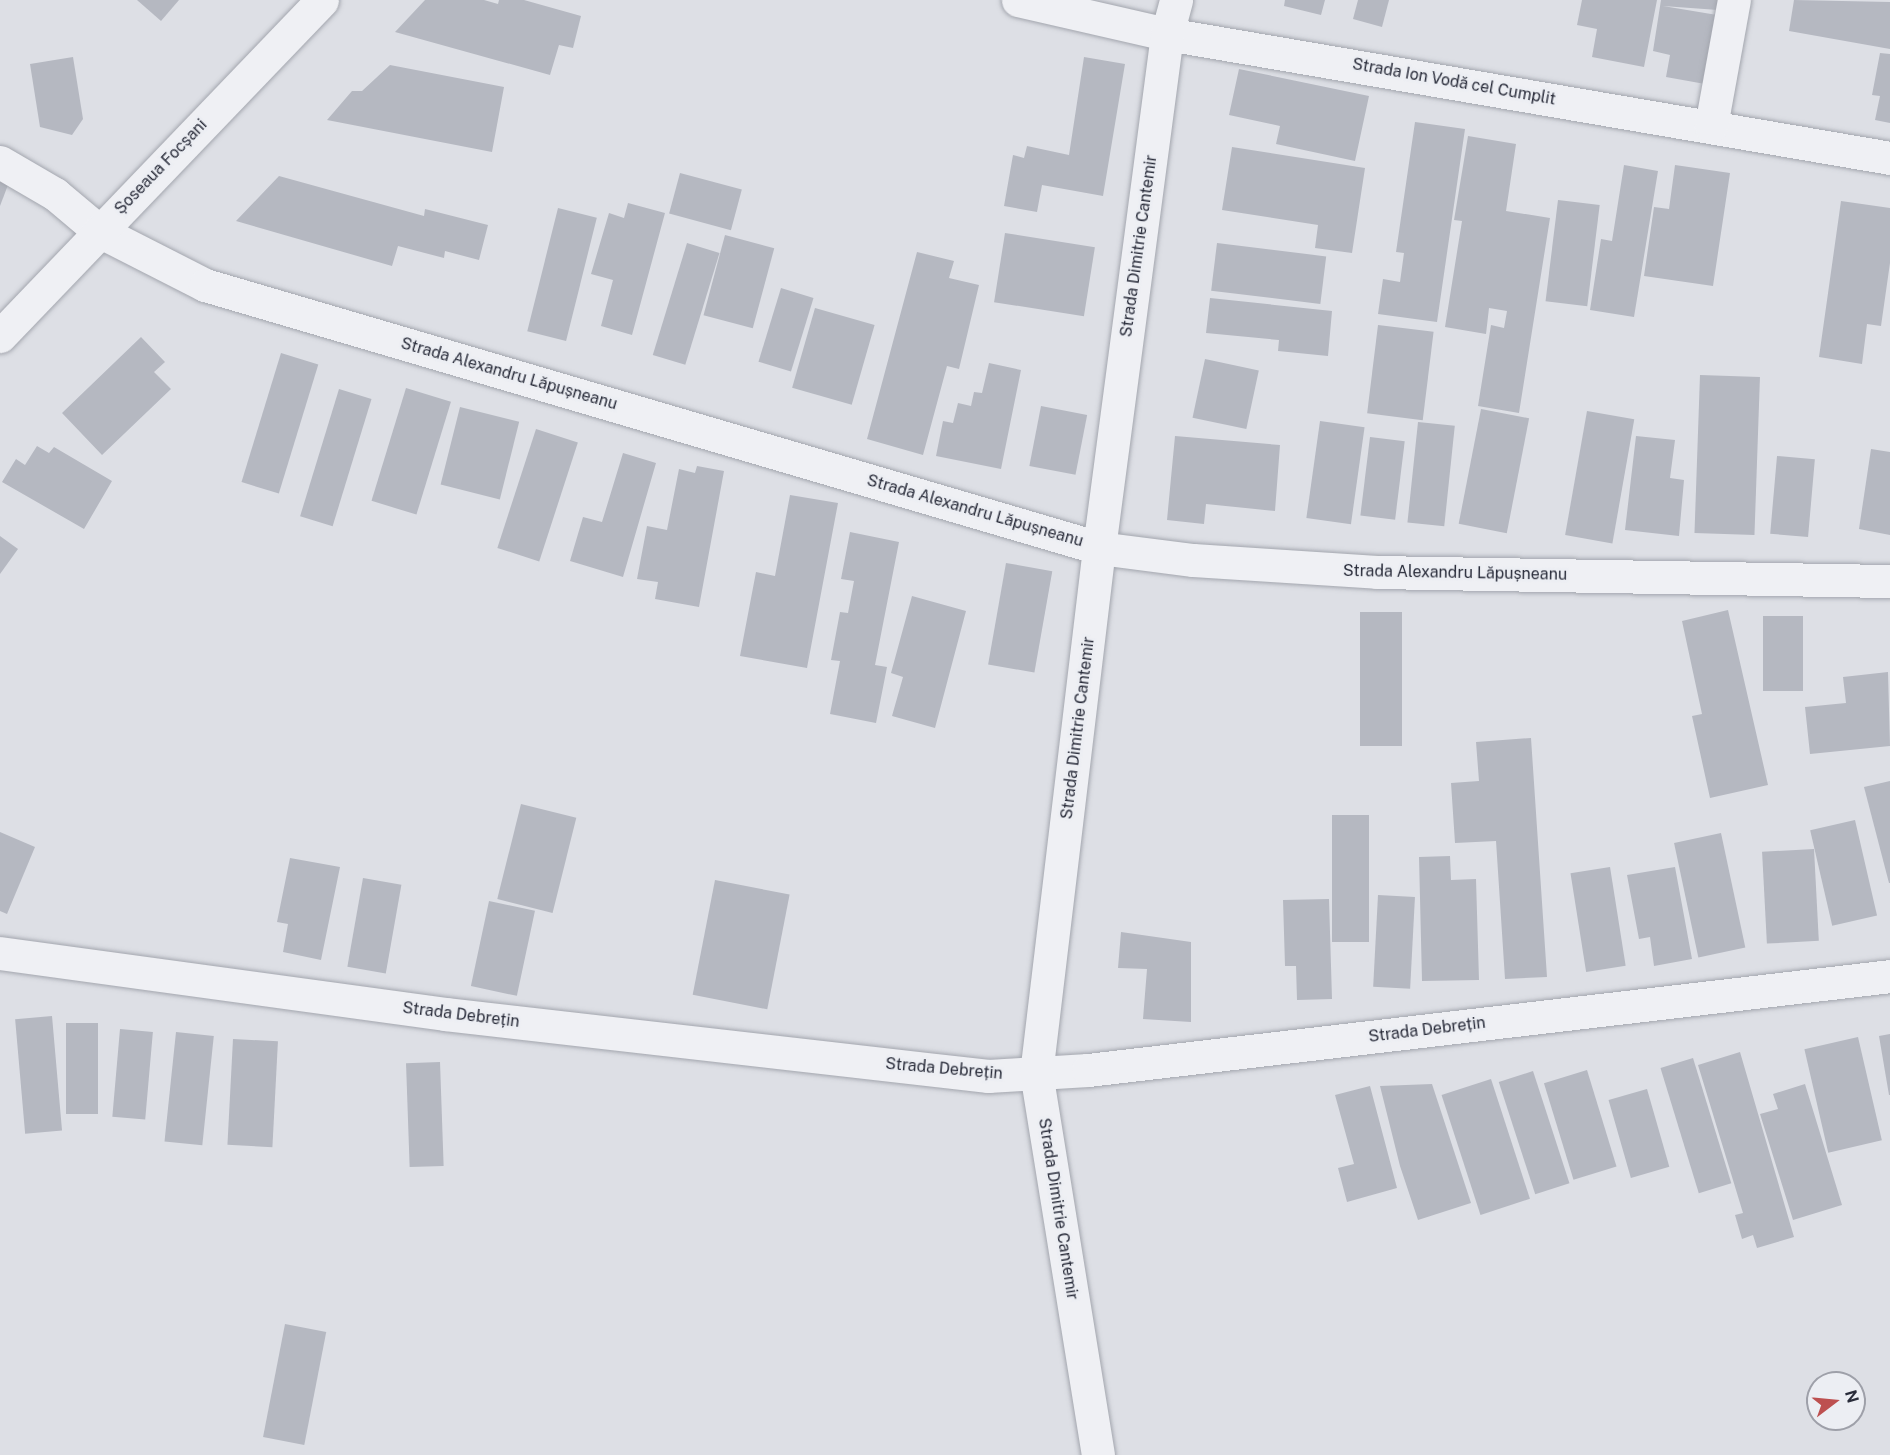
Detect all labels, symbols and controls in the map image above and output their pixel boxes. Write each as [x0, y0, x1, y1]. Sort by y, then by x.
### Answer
street label: Strada Ion Vodă cel Cumplit [1350, 55, 1558, 109]
street label: Șoseaua Focșani [111, 115, 211, 219]
street label: Strada Dimitrie Cantemir [1117, 154, 1161, 338]
street label: Strada Alexandru Lăpușneanu [399, 334, 619, 414]
street label: Strada Alexandru Lăpușneanu [865, 471, 1085, 551]
street label: Strada Alexandru Lăpușneanu [1343, 561, 1567, 585]
street label: Strada Dimitrie Cantemir [1057, 636, 1099, 820]
street label: Strada Debrețin [401, 998, 521, 1032]
street label: Strada Debrețin [1367, 1013, 1487, 1047]
street label: Strada Debrețin [885, 1054, 1003, 1084]
street label: Strada Dimitrie Cantemir [1034, 1117, 1082, 1301]
north arrow [1806, 1371, 1866, 1431]
text: N [1841, 1388, 1863, 1405]

